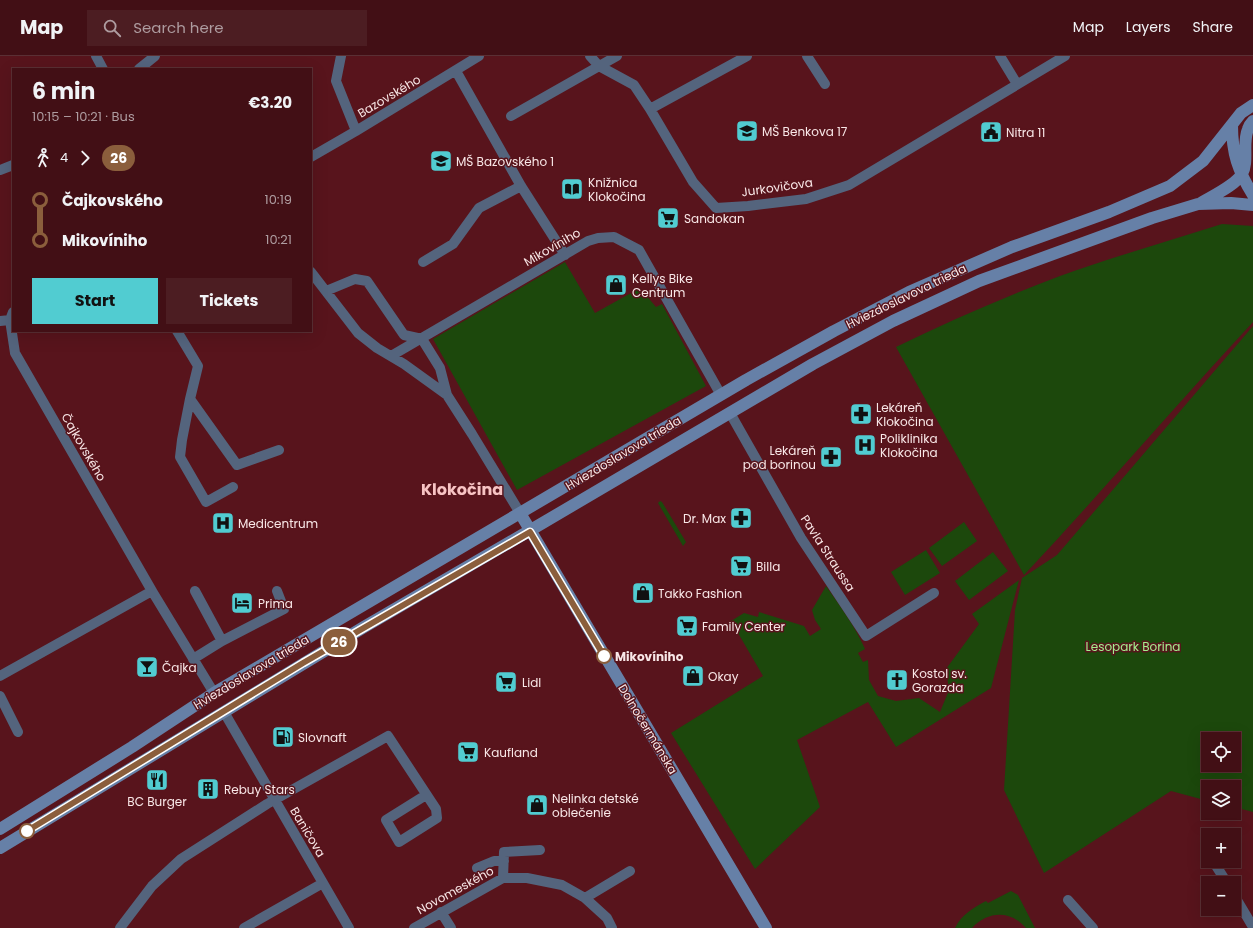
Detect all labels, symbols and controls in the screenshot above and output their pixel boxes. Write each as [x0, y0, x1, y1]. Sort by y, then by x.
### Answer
search box [87, 10, 367, 46]
text: Map [20, 14, 63, 41]
icon: search [101, 17, 123, 39]
text: Search here [133, 17, 224, 38]
text: Map [1073, 17, 1104, 37]
text: Layers [1126, 17, 1170, 37]
text: Share [1192, 17, 1233, 37]
street label: Bazovského [354, 70, 424, 121]
text: 6 min [32, 76, 95, 107]
text: €3.20 [248, 92, 292, 113]
text: 10:15 – 10:21 · Bus [32, 107, 135, 126]
school or university icon: MŠ Benkova 17 [734, 118, 760, 144]
public building icon: Nitra 11 [978, 119, 1004, 145]
place label: MŠ Benkova 17 [762, 123, 848, 140]
place label: Nitra 11 [1006, 124, 1045, 141]
icon: walk [32, 147, 54, 169]
icon: forward [74, 147, 96, 169]
text: 4 [60, 148, 68, 167]
text: 26 [110, 148, 127, 168]
school or university icon: MŠ Bazovského 1 [428, 148, 454, 174]
place label: MŠ Bazovského 1 [456, 153, 554, 170]
place label: Knižnica Klokočina [588, 174, 646, 205]
street label: Jurkovičova [740, 174, 814, 200]
library icon: Knižnica Klokočina [559, 176, 585, 202]
text: Čajkovského [62, 190, 163, 211]
text: 10:19 [265, 190, 292, 209]
supermarket icon: Sandokan [655, 205, 681, 231]
place label: Sandokan [684, 210, 745, 227]
street label: Mikovíniho [521, 224, 584, 270]
text: Mikovíniho [62, 230, 147, 251]
text: 10:21 [265, 230, 292, 249]
street label: Hviezdoslavova trieda [843, 259, 969, 333]
place label: Kellys Bike Centrum [632, 270, 693, 301]
shop icon: Kellys Bike Centrum [603, 272, 629, 298]
button: Start [32, 278, 158, 324]
button: Tickets [166, 278, 292, 324]
place label: Lekáreň Klokočina [876, 399, 934, 430]
pharmacy icon: Lekáreň Klokočina [848, 401, 874, 427]
street label: Čajkovského [58, 410, 111, 485]
street label: Hviezdoslavova trieda [562, 412, 684, 494]
place label: Poliklinika Klokočina [880, 430, 938, 461]
hospital icon: Poliklinika Klokočina [852, 432, 878, 458]
place label: Lekáreň pod borinou [743, 442, 816, 473]
pharmacy icon: Lekáreň pod borinou [818, 444, 844, 470]
district label: Klokočina [421, 478, 503, 501]
pharmacy icon: Dr. Max [728, 505, 754, 531]
hospital icon: Medicentrum [210, 510, 236, 536]
place label: Dr. Max [683, 510, 726, 527]
street label: Pavla Straussa [797, 511, 859, 595]
place label: Medicentrum [238, 515, 318, 532]
supermarket icon: Billa [728, 553, 754, 579]
place label: Billa [756, 558, 780, 575]
shop icon: Takko Fashion [630, 580, 656, 606]
place label: Takko Fashion [658, 585, 742, 602]
hotel icon: Prima [229, 590, 255, 616]
place label: Prima [258, 595, 293, 612]
supermarket icon: Family Center [674, 613, 700, 639]
place label: Family Center [702, 618, 786, 635]
line badge: 26 [321, 629, 357, 655]
street label: Hviezdoslavova trieda [190, 631, 312, 713]
text: 26 [331, 632, 347, 652]
park label: Lesopark Borina [1086, 638, 1180, 655]
marker: Mikovíniho [596, 648, 612, 664]
place label: Mikovíniho [615, 648, 684, 665]
bar icon: Čajka [134, 654, 160, 680]
place label: Čajka [162, 659, 197, 676]
shop icon: Okay [680, 663, 706, 689]
place label: Kostol sv. Gorazda [912, 665, 967, 696]
church icon: Kostol sv. Gorazda [884, 667, 910, 693]
place label: Okay [708, 668, 739, 685]
supermarket icon: Lidl [493, 669, 519, 695]
place label: Lidl [522, 674, 541, 691]
street label: Dolnočermánska [614, 681, 682, 777]
fuel station icon: Slovnaft [270, 724, 296, 750]
place label: Slovnaft [298, 729, 347, 746]
map controls [1201, 732, 1241, 916]
button: locate [1201, 732, 1241, 772]
supermarket icon: Kaufland [455, 739, 481, 765]
place label: Kaufland [484, 744, 538, 761]
restaurant icon: BC Burger [144, 767, 170, 793]
building icon: Rebuy Stars [195, 776, 221, 802]
button: layers [1201, 780, 1241, 820]
place label: Rebuy Stars [224, 781, 295, 798]
place label: Nelinka detské oblečenie [552, 790, 639, 821]
shop icon: Nelinka detské oblečenie [524, 792, 550, 818]
place label: BC Burger [127, 793, 187, 810]
street label: Baničova [286, 804, 330, 860]
unlabelled marker [19, 823, 35, 839]
button: + [1201, 828, 1241, 868]
street label: Novomeského [413, 862, 497, 918]
button: − [1201, 876, 1241, 916]

